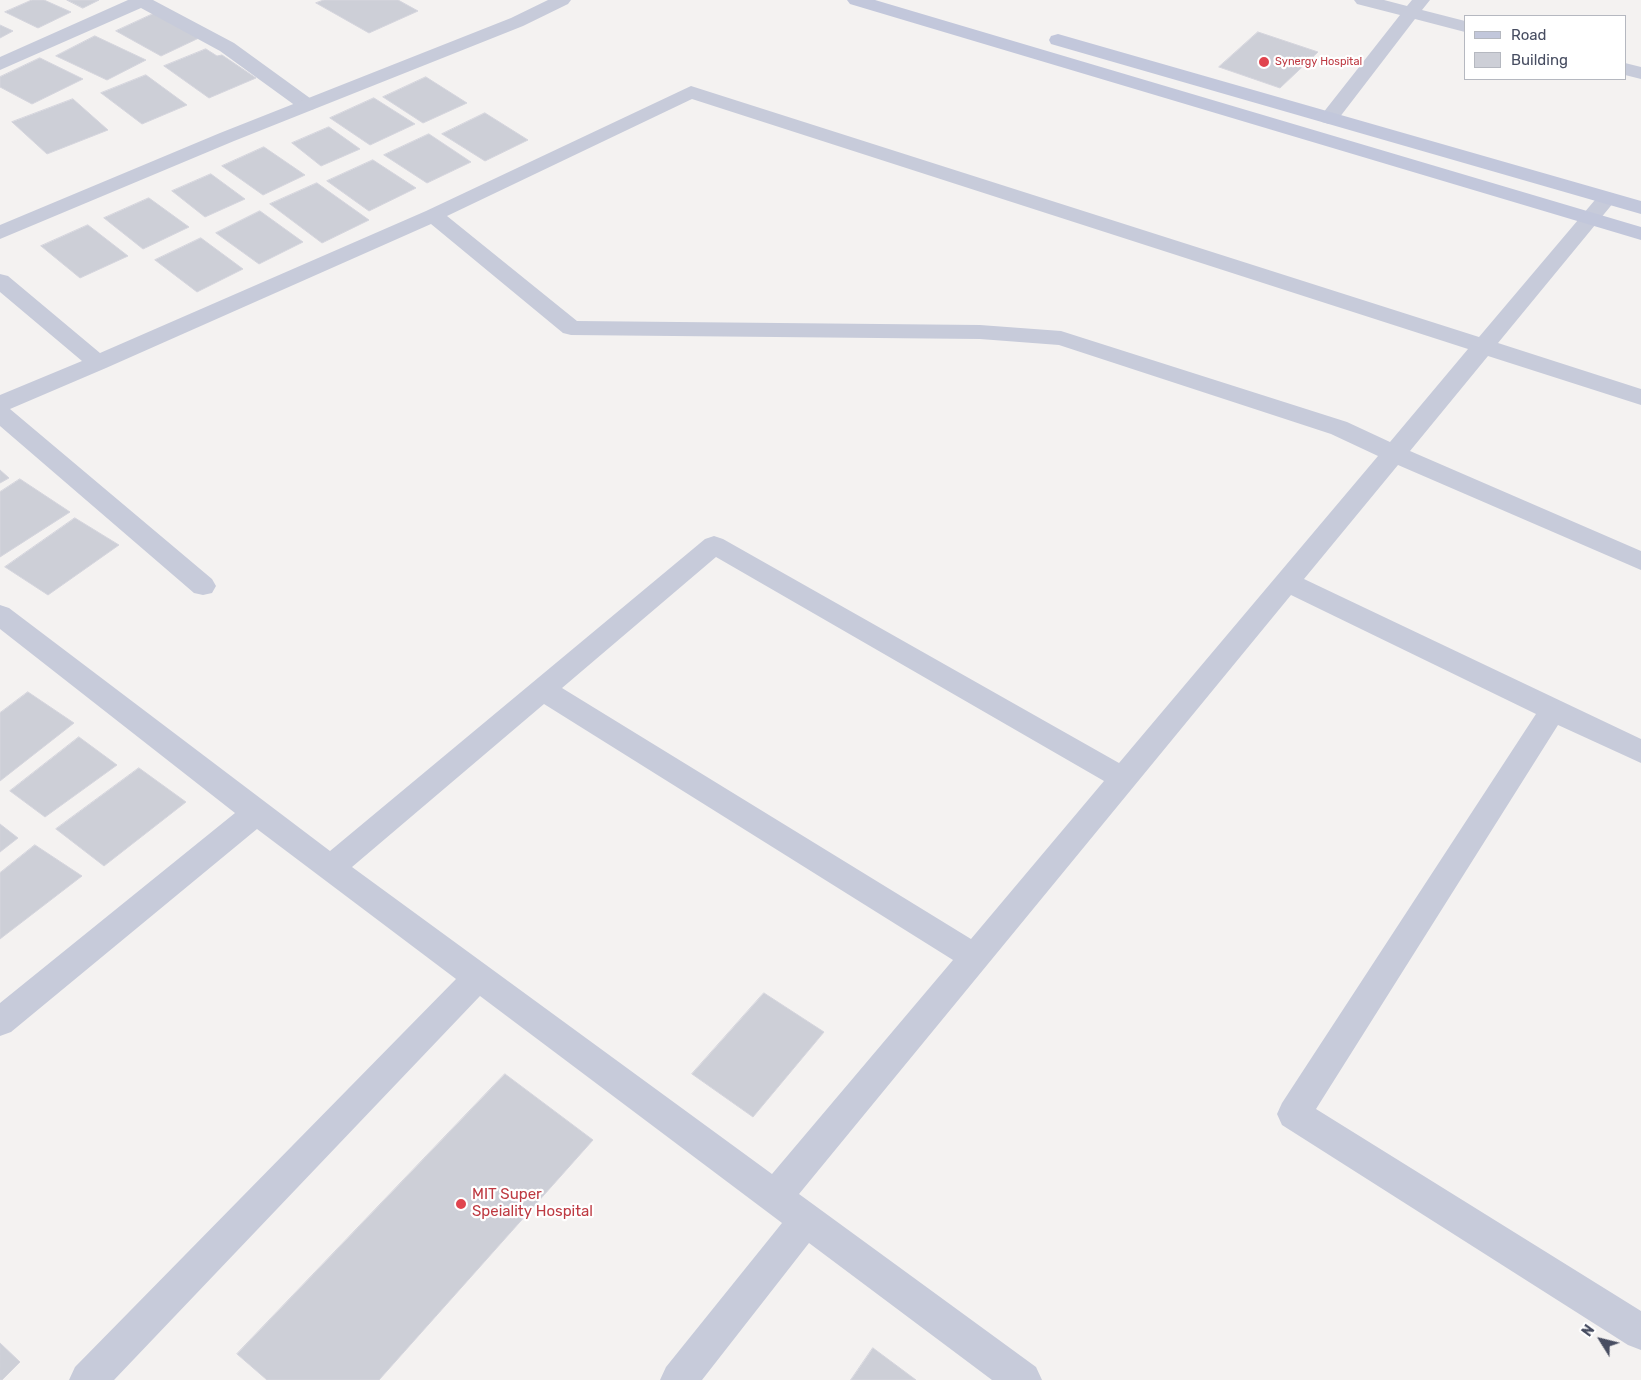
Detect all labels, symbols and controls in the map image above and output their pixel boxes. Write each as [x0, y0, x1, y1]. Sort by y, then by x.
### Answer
legend [1464, 15, 1626, 80]
text: Road [1511, 26, 1547, 44]
text: Building [1511, 51, 1568, 69]
marker: Synergy Hospital [1257, 55, 1271, 69]
place label: Synergy Hospital [1275, 55, 1362, 69]
place label: MIT Super Speiality Hospital [472, 1186, 593, 1221]
marker: MIT Super Speiality Hospital [454, 1197, 468, 1211]
north arrow [1576, 1315, 1626, 1365]
text: N [1579, 1322, 1598, 1340]

